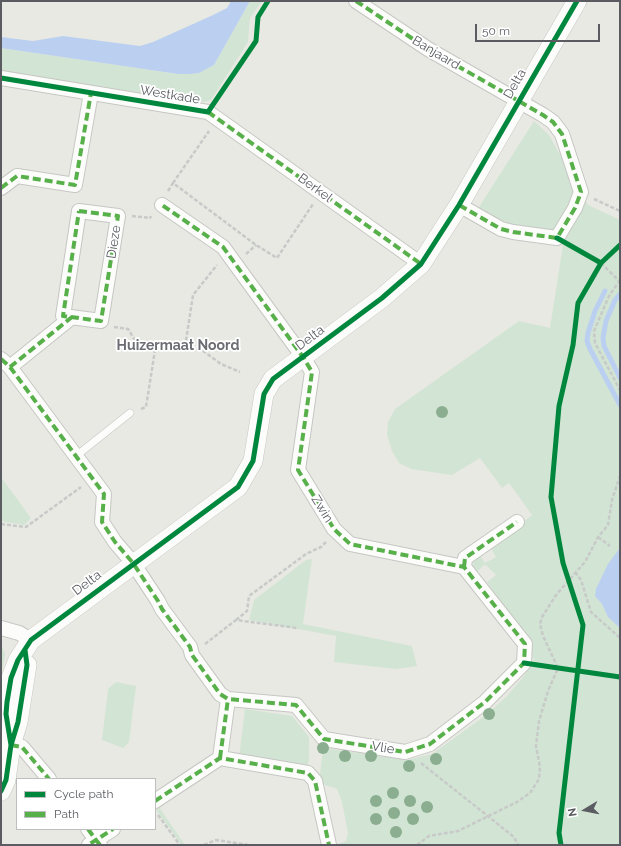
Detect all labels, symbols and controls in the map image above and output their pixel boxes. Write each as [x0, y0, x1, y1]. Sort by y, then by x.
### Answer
scale bar [477, 16, 602, 42]
text: 50 m [482, 24, 510, 38]
street label: Banjaard [409, 33, 463, 73]
street label: Delta [500, 66, 530, 102]
street label: Westkade [139, 83, 201, 107]
street label: Berkel [295, 170, 335, 206]
street label: Dieze [104, 224, 124, 260]
street label: Delta [293, 322, 327, 354]
district label: Huizermaat Noord [117, 338, 239, 354]
street label: Zwin [308, 493, 336, 525]
street label: Delta [70, 567, 104, 599]
street label: Vlie [371, 739, 395, 757]
legend [16, 778, 156, 830]
text: Cycle path [54, 787, 113, 801]
north arrow [565, 790, 605, 830]
text: Path [54, 807, 79, 821]
text: N [566, 807, 580, 817]

